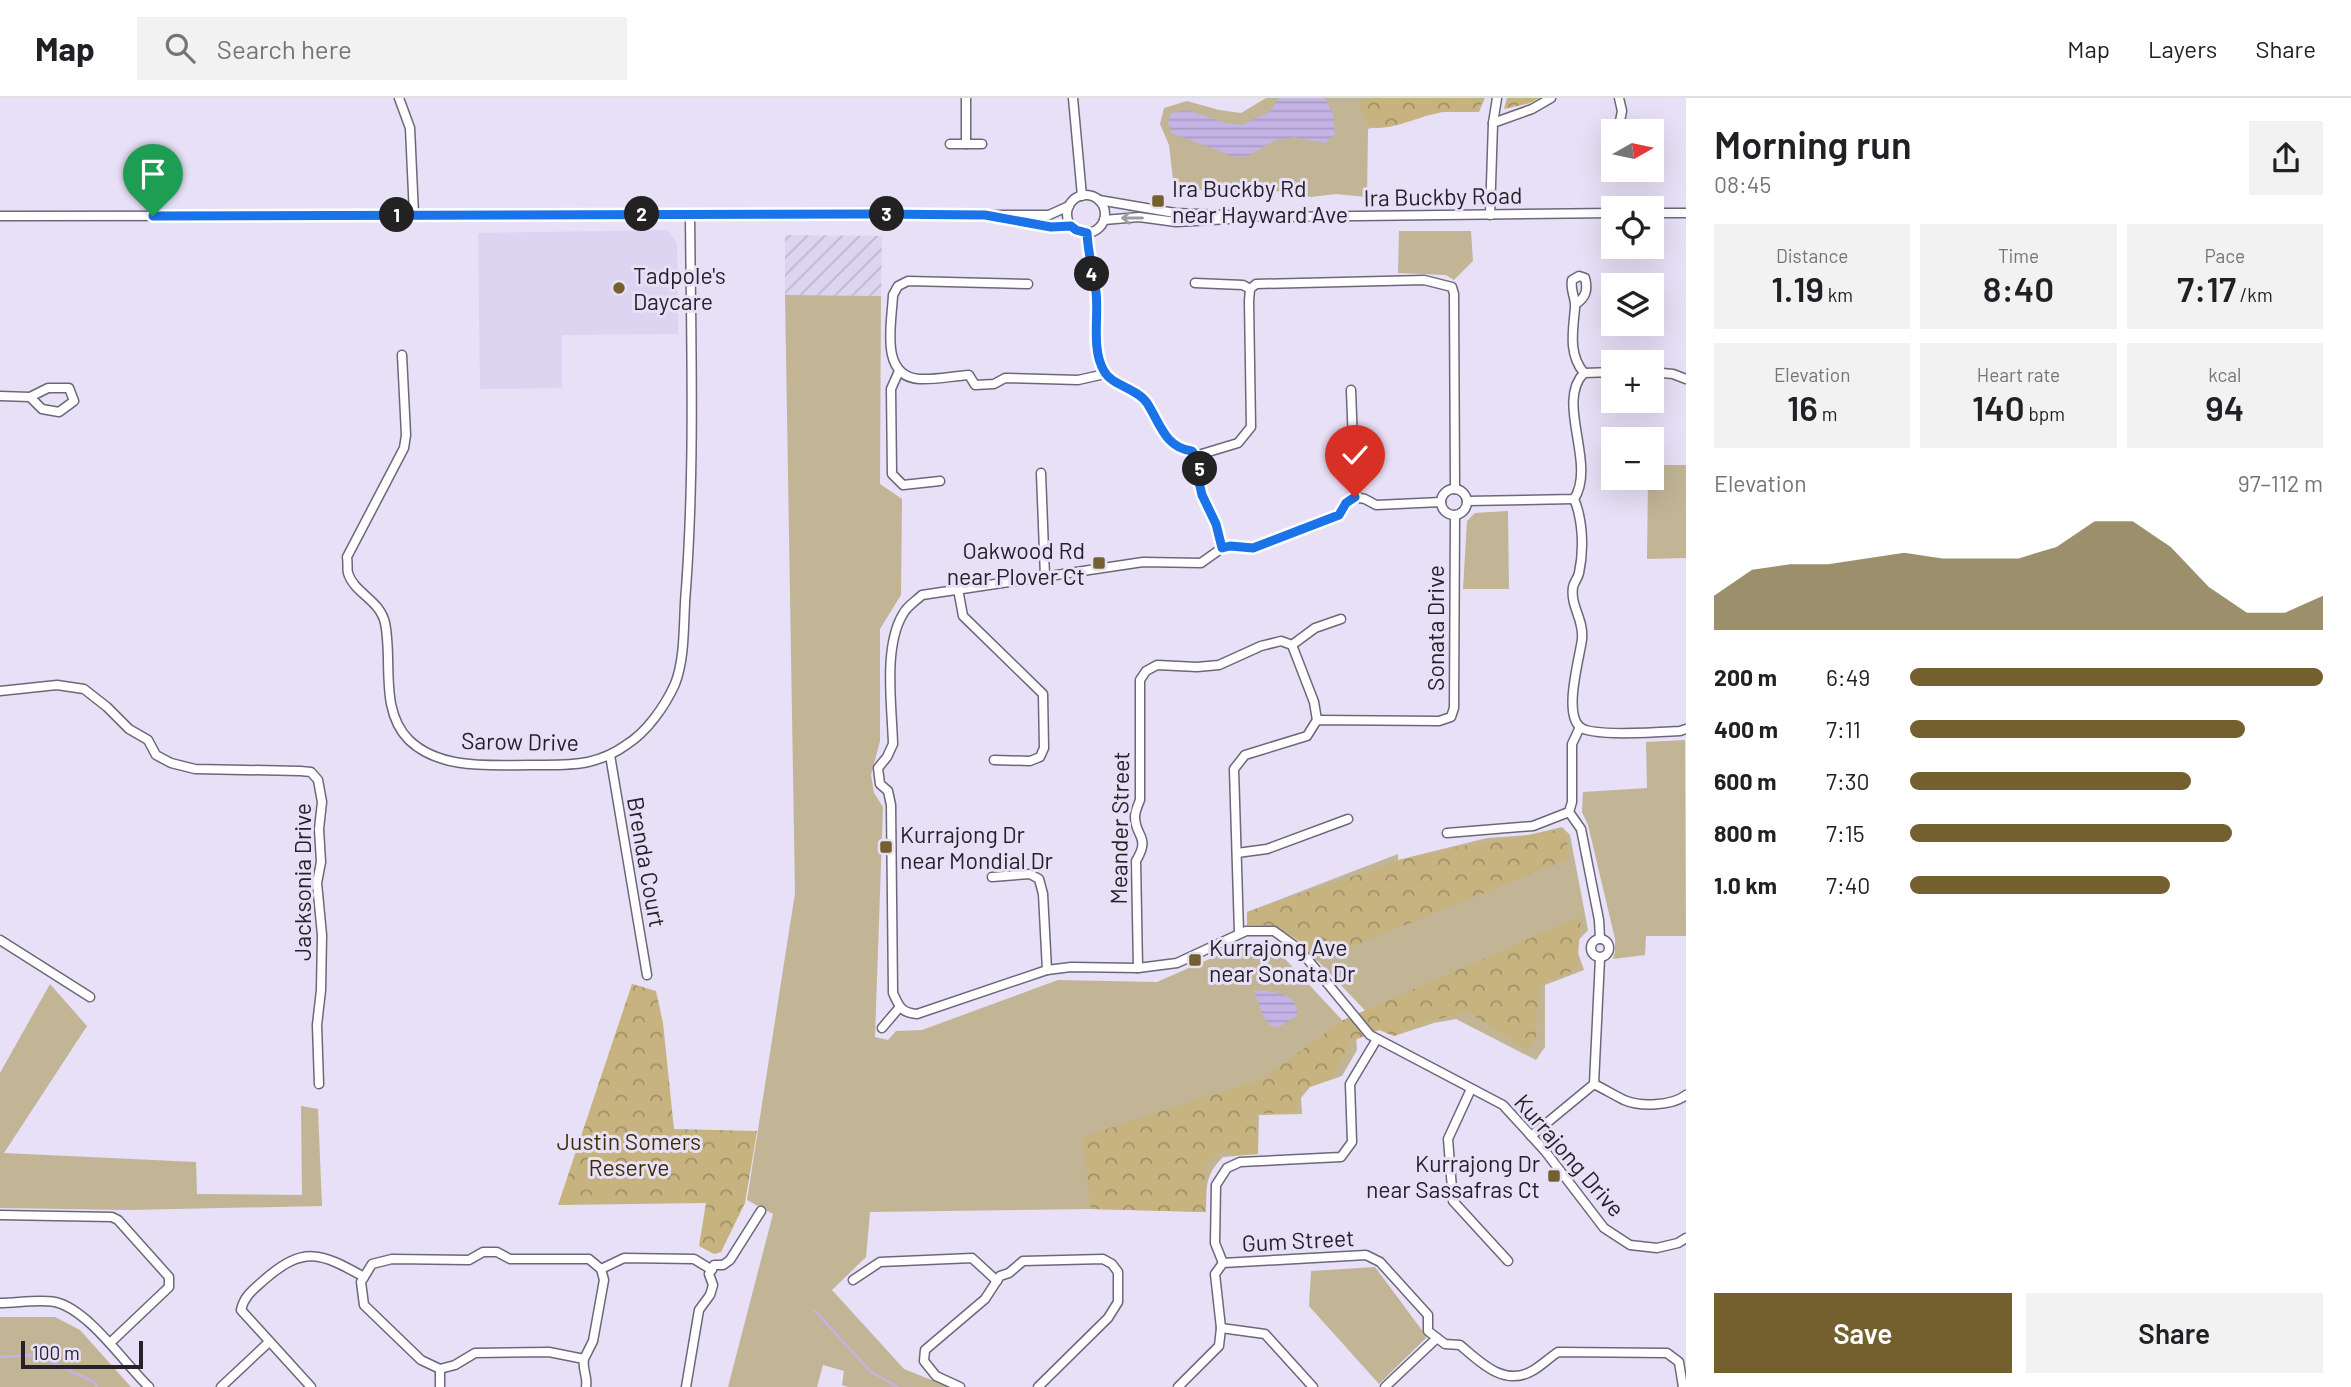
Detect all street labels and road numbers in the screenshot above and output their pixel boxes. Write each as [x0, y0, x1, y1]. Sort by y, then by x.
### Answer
street label: Ira Buckby Road [1363, 181, 1523, 211]
street label: Sonata Drive [1421, 565, 1449, 691]
street label: Sarow Drive [461, 726, 579, 756]
street label: Meander Street [1104, 751, 1134, 905]
street label: Brenda Court [622, 795, 672, 929]
street label: Jacksonia Drive [288, 803, 316, 961]
street label: Kurrajong Drive [1509, 1088, 1631, 1222]
street label: Gum Street [1241, 1223, 1355, 1257]

